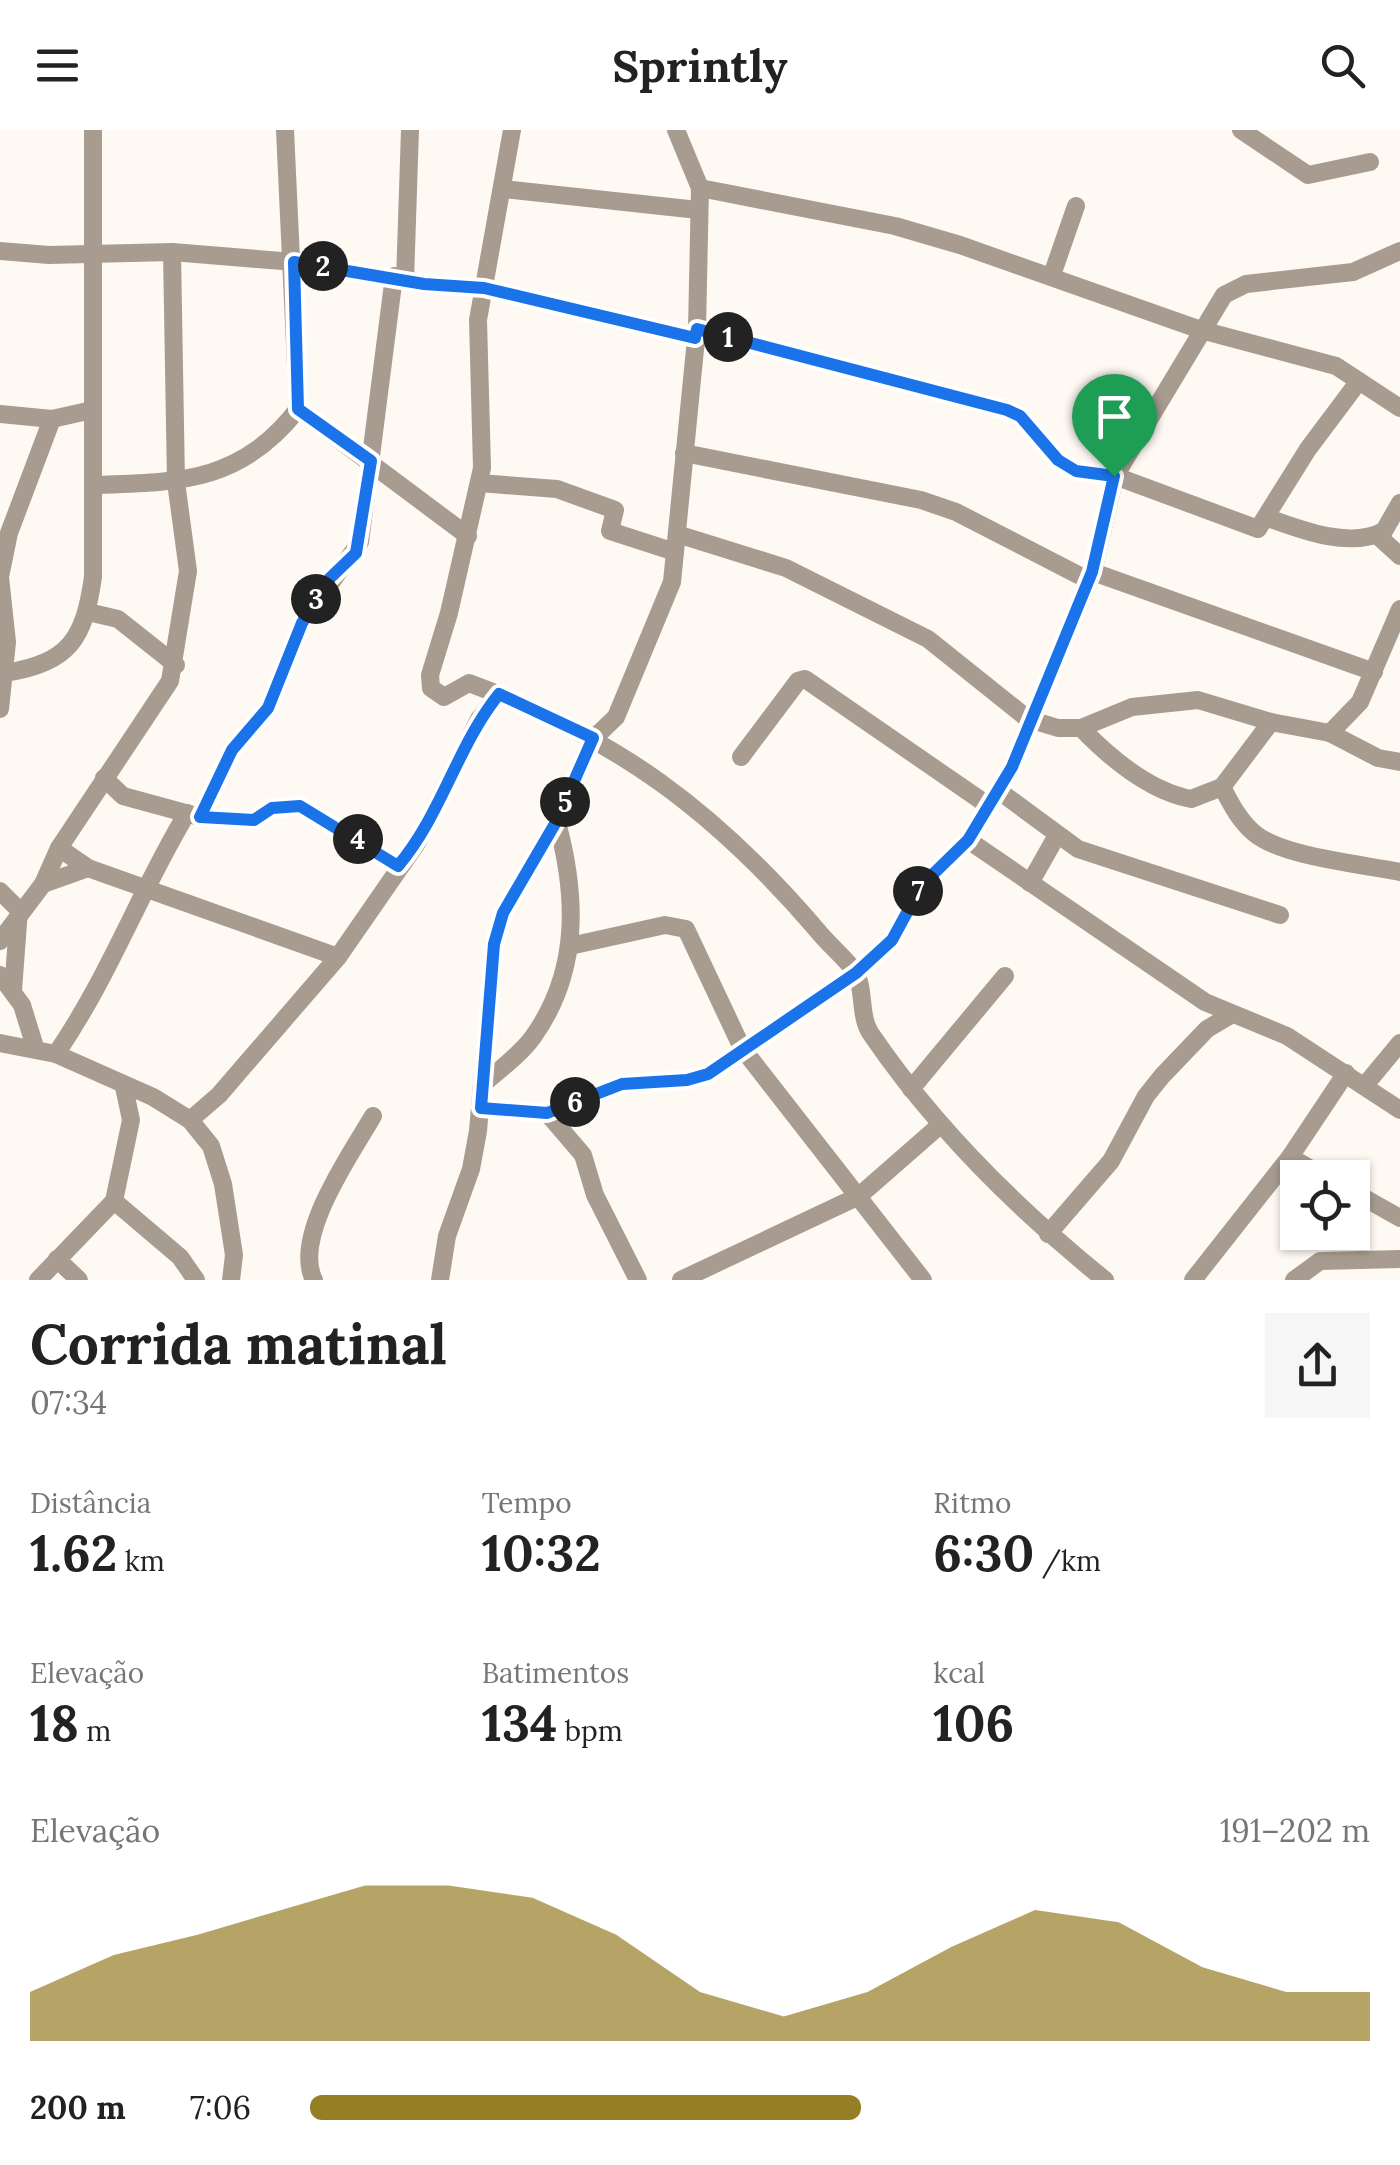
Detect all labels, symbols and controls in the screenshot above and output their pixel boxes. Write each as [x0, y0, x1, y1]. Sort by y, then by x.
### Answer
text: Sprintly [612, 37, 788, 94]
icon: menu [30, 38, 85, 93]
icon: search [1315, 38, 1370, 93]
pin: 2 [298, 241, 348, 291]
text: 2 [316, 248, 330, 284]
pin: 1 [703, 312, 753, 362]
text: 1 [722, 319, 734, 355]
pin [1072, 374, 1157, 477]
icon: arrive [1087, 389, 1142, 444]
pin: 3 [291, 574, 341, 624]
text: 3 [308, 581, 324, 617]
pin: 5 [540, 777, 590, 827]
text: 5 [557, 784, 573, 820]
pin: 4 [333, 814, 383, 864]
text: 4 [350, 821, 366, 857]
pin: 7 [893, 866, 943, 916]
text: 7 [911, 873, 925, 909]
pin: 6 [550, 1077, 600, 1127]
text: 6 [567, 1084, 583, 1120]
map controls [1280, 1160, 1370, 1250]
button: locate [1280, 1160, 1370, 1250]
text: Corrida matinal [30, 1309, 447, 1379]
button: share [1265, 1313, 1370, 1418]
text: 07:34 [30, 1382, 107, 1423]
text: Distância [30, 1485, 151, 1521]
text: Tempo [482, 1485, 572, 1521]
text: Ritmo [933, 1485, 1011, 1521]
text: 1.62 [30, 1521, 117, 1585]
text: 10:32 [482, 1521, 601, 1585]
text: 6:30 [933, 1521, 1034, 1585]
text: km [117, 1543, 165, 1579]
text: /km [1034, 1543, 1101, 1579]
text: Elevação [30, 1655, 144, 1691]
text: Batimentos [482, 1655, 629, 1691]
text: kcal [933, 1655, 985, 1691]
text: 18 [30, 1691, 79, 1755]
text: 134 [482, 1691, 557, 1755]
text: 106 [933, 1691, 1014, 1755]
text: m [79, 1713, 111, 1749]
text: bpm [557, 1713, 623, 1749]
text: Elevação [30, 1810, 160, 1851]
text: 191–202 m [1220, 1810, 1370, 1851]
text: 200 m [30, 2087, 126, 2128]
text: 7:06 [190, 2087, 251, 2128]

